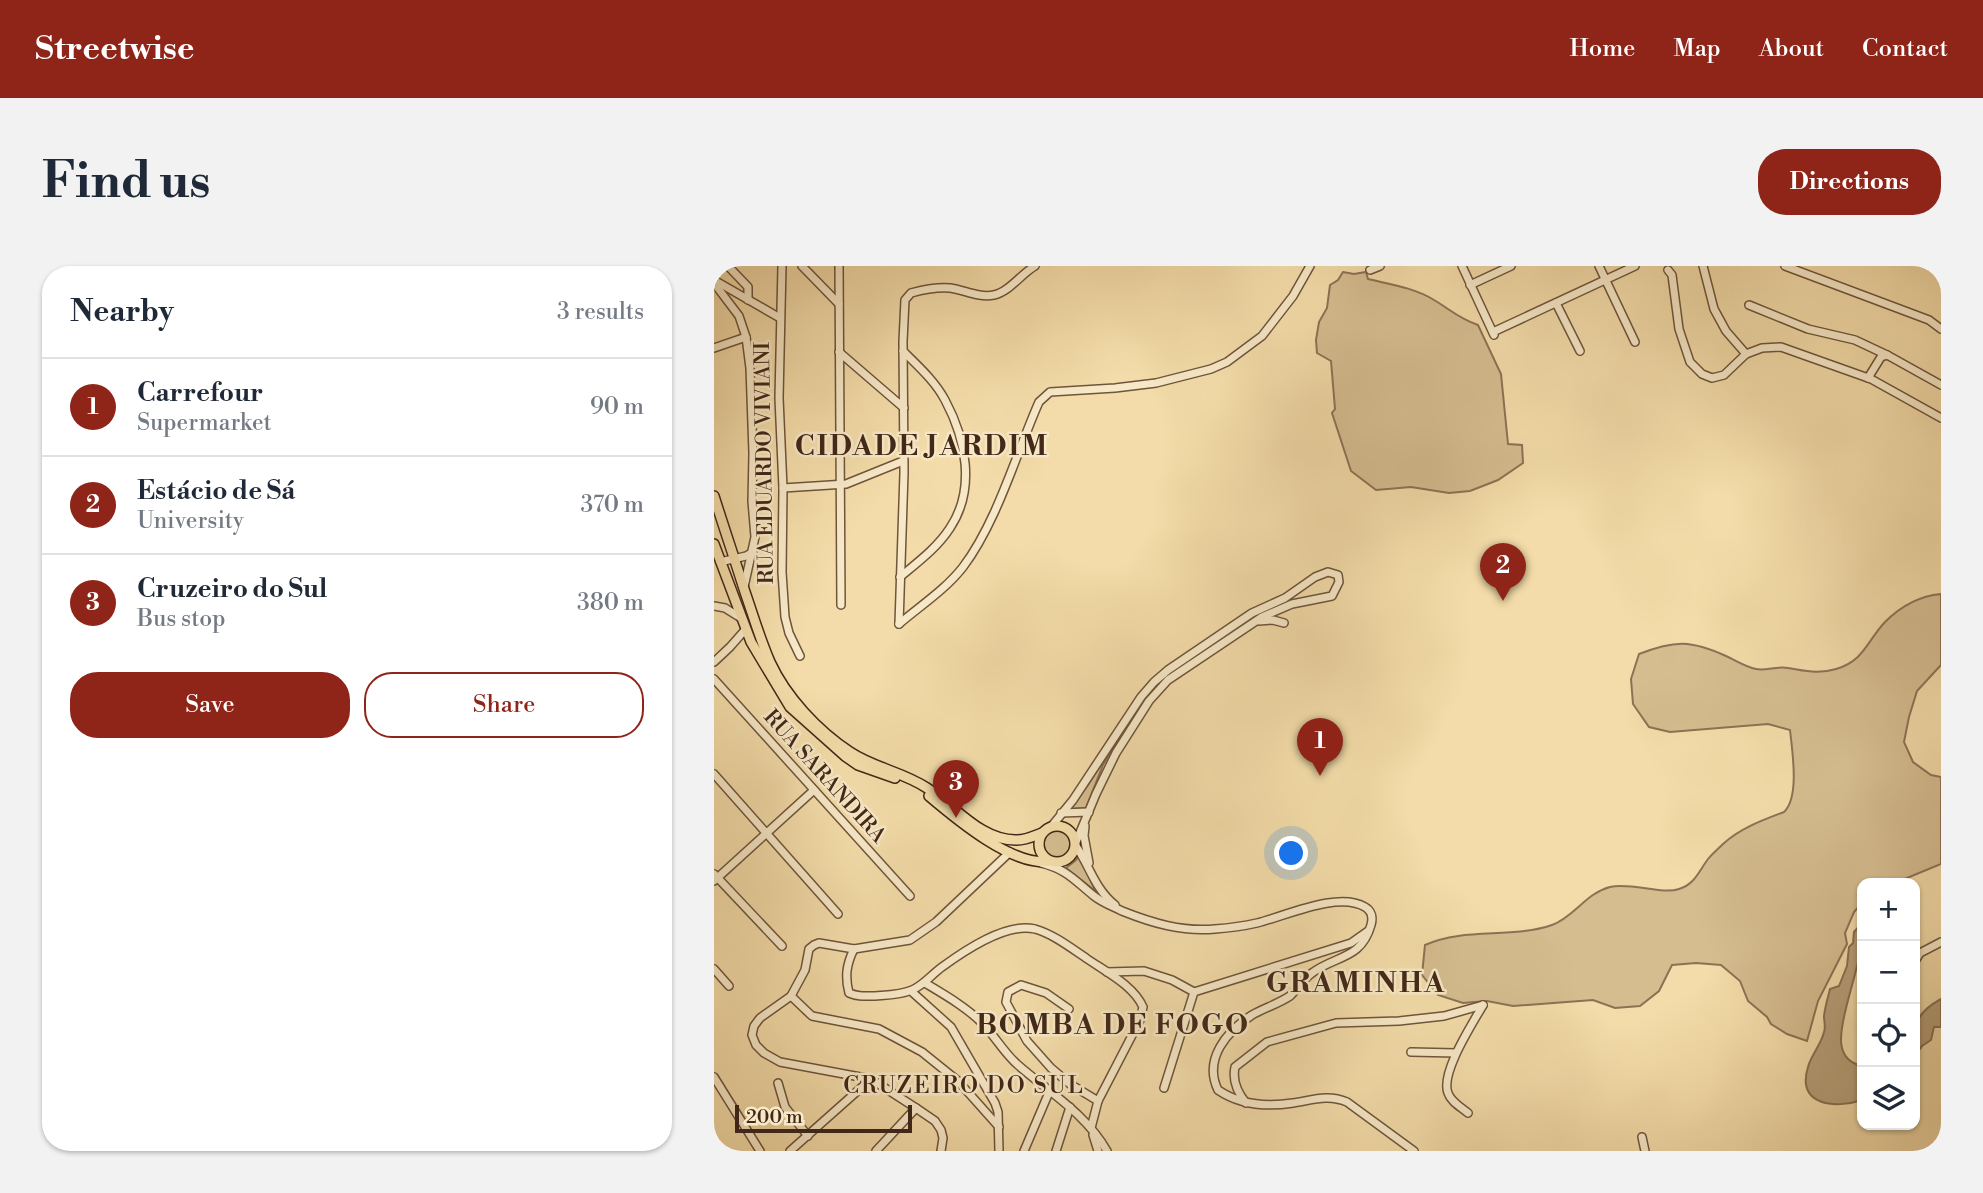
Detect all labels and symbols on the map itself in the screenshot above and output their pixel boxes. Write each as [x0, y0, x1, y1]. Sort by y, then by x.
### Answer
street label: RUA EDUARDO VIVIANI [750, 342, 780, 584]
district label: CIDADE JARDIM [795, 429, 1049, 464]
pin: 2 [1480, 543, 1526, 601]
street label: RUA SARANDIRA [758, 705, 891, 849]
pin: 1 [1297, 718, 1343, 776]
pin: 3 [933, 760, 979, 818]
your location [1274, 836, 1308, 870]
district label: GRAMINHA [1266, 966, 1446, 1001]
district label: BOMBA DE FOGO [976, 1008, 1250, 1043]
district label: CRUZEIRO DO SUL [843, 1072, 1085, 1100]
scale bar [735, 1102, 912, 1134]

